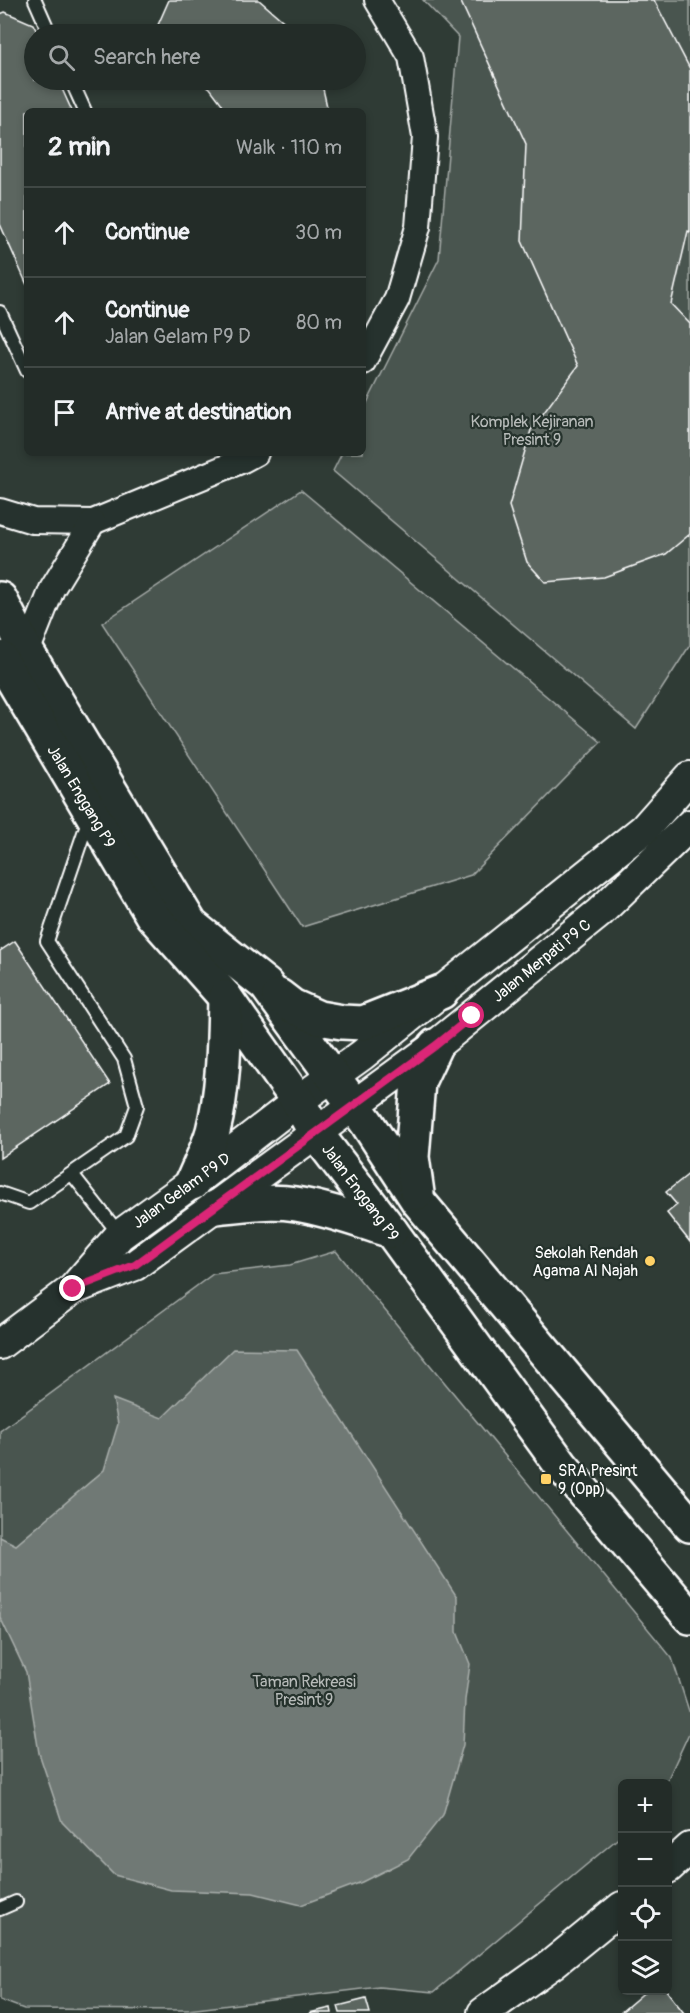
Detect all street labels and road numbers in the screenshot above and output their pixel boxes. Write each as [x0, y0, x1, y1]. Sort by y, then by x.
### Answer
street label: Jalan Enggang P9 [43, 741, 120, 852]
street label: Jalan Merpati P9 C [488, 915, 595, 1007]
street label: Jalan Enggang P9 [317, 1140, 403, 1245]
street label: Jalan Gelam P9 D [129, 1149, 235, 1233]

